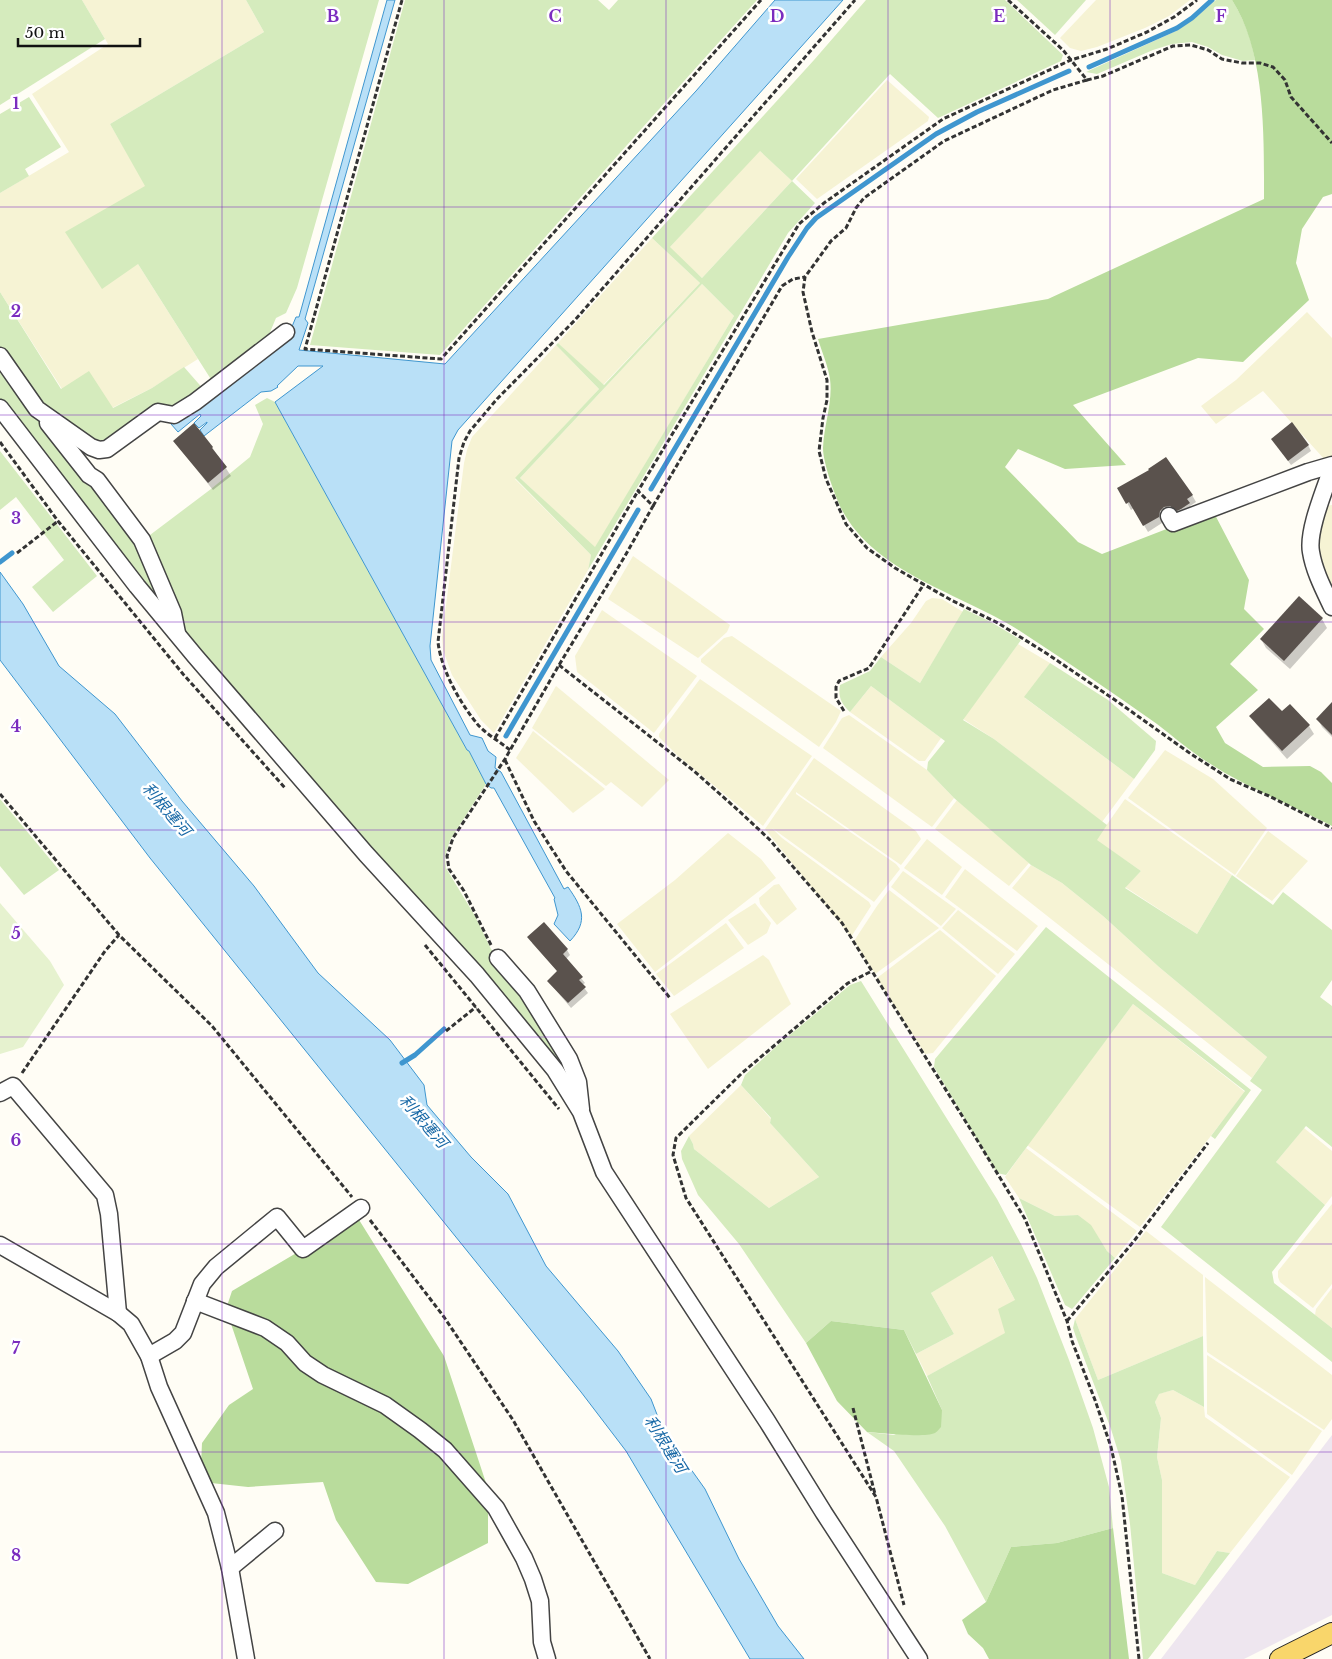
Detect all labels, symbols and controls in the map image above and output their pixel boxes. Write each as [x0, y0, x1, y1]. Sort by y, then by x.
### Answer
text: B [327, 6, 340, 26]
text: C [548, 6, 562, 26]
text: D [770, 6, 784, 26]
text: E [993, 6, 1005, 26]
text: F [1215, 6, 1227, 26]
scale bar [18, 15, 140, 47]
text: 50 m [25, 23, 65, 42]
text: 1 [13, 93, 20, 113]
text: 2 [11, 301, 21, 321]
text: 3 [11, 508, 21, 528]
text: 4 [11, 716, 21, 736]
water label: 利根運河 [138, 778, 198, 842]
text: 5 [11, 923, 21, 943]
water label: 利根運河 [395, 1090, 455, 1154]
text: 6 [11, 1130, 22, 1150]
text: 7 [12, 1338, 21, 1358]
water label: 利根運河 [641, 1412, 693, 1479]
text: 8 [11, 1545, 21, 1565]

